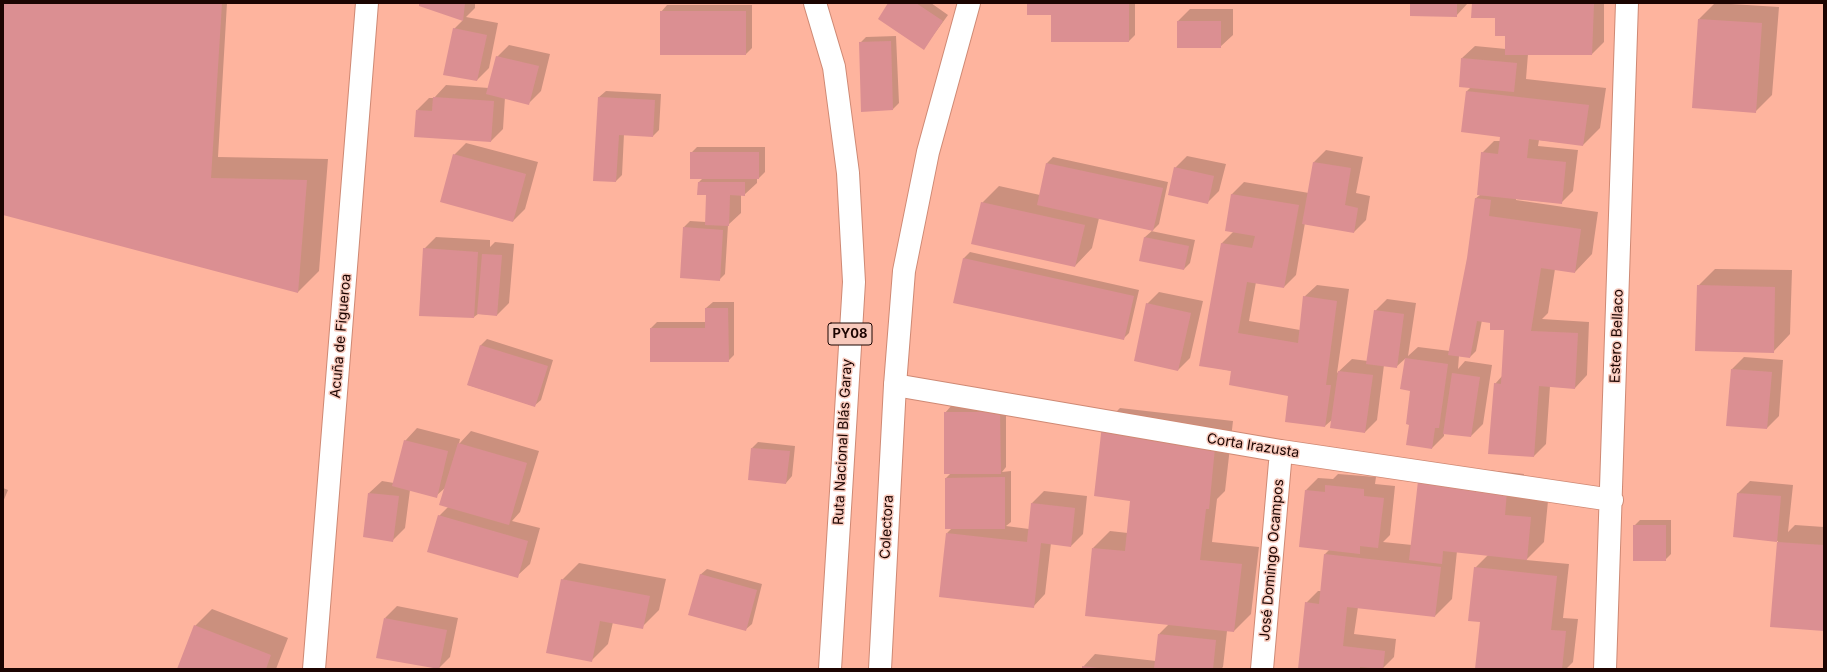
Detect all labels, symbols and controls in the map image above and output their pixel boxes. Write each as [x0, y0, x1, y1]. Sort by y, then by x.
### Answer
street label: Acuña de Figueroa [327, 273, 355, 399]
street label: Estero Bellaco [1607, 289, 1627, 383]
road number: PY08 [828, 323, 872, 345]
street label: Ruta Nacional Blás Garay [830, 359, 856, 525]
street label: Corta Irazusta [1206, 430, 1300, 462]
street label: José Domingo Ocampos [1257, 478, 1287, 642]
street label: Colectora [877, 495, 897, 559]

